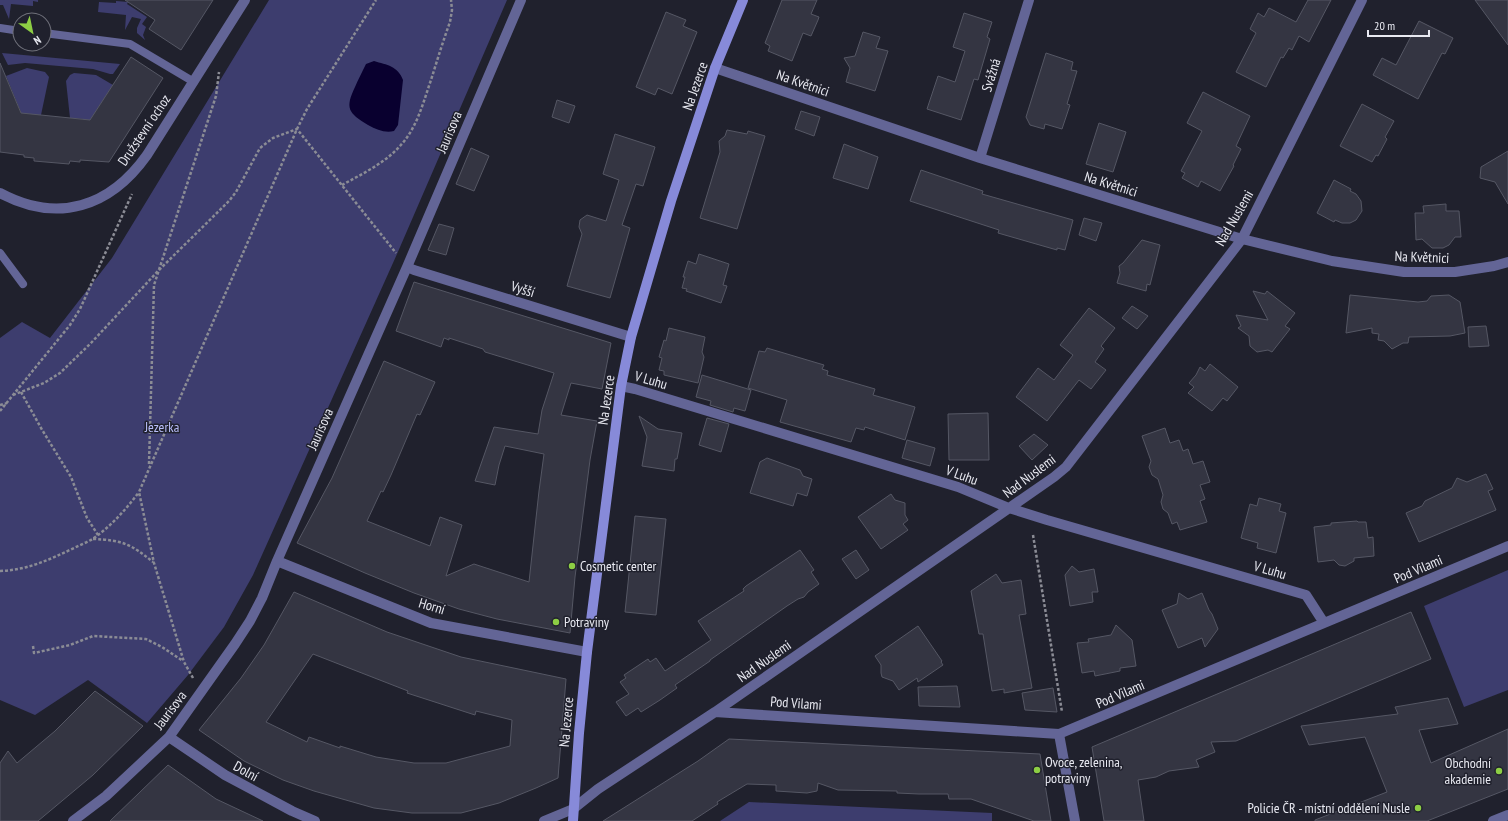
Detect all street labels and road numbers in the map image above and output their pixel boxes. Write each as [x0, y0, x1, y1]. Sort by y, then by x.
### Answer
street label: Svážná [977, 56, 1005, 94]
street label: Na Jezerce [678, 59, 712, 113]
street label: Na Květnici [774, 66, 832, 100]
street label: Družstevní ochoz [114, 91, 174, 169]
street label: Jaurisova [432, 108, 466, 157]
street label: Na Květnici [1082, 167, 1140, 201]
street label: Nad Nuslemi [1211, 187, 1257, 249]
street label: Na Květnici [1394, 247, 1450, 267]
street label: Vyšší [508, 277, 537, 301]
street label: V Luhu [632, 367, 669, 393]
street label: Na Jezerce [594, 374, 618, 426]
street label: Jaurisova [303, 405, 337, 453]
street label: Nad Nuslemi [999, 450, 1059, 502]
street label: V Luhu [942, 461, 981, 489]
street label: Pod Vilami [1391, 551, 1445, 587]
street label: V Luhu [1251, 557, 1288, 583]
street label: Horní [417, 594, 447, 618]
street label: Nad Nuslemi [734, 636, 794, 686]
street label: Pod Vilami [1093, 676, 1147, 712]
street label: Jaurisova [149, 687, 190, 734]
street label: Pod Vilami [770, 692, 822, 714]
street label: Na Jezerce [555, 696, 577, 748]
street label: Dolní [230, 757, 262, 785]

